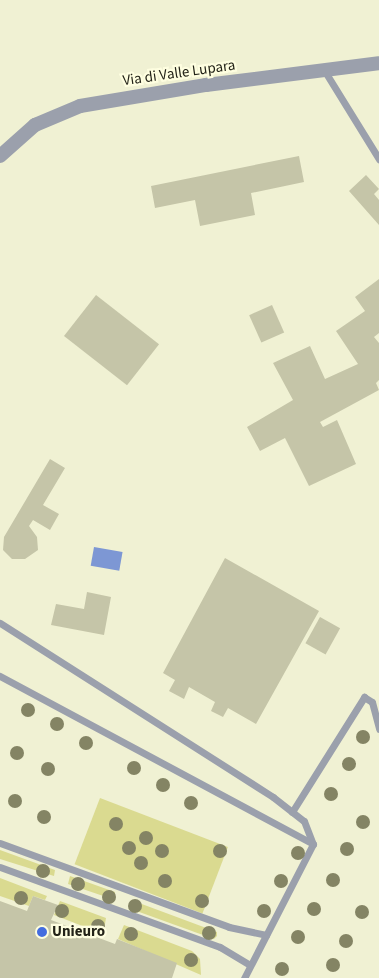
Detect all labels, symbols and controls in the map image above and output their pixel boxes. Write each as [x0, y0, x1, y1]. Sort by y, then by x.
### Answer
street label: Via di Valle Lupara [122, 56, 236, 90]
place label: Unieuro [52, 923, 105, 941]
marker: Unieuro [36, 926, 48, 938]

